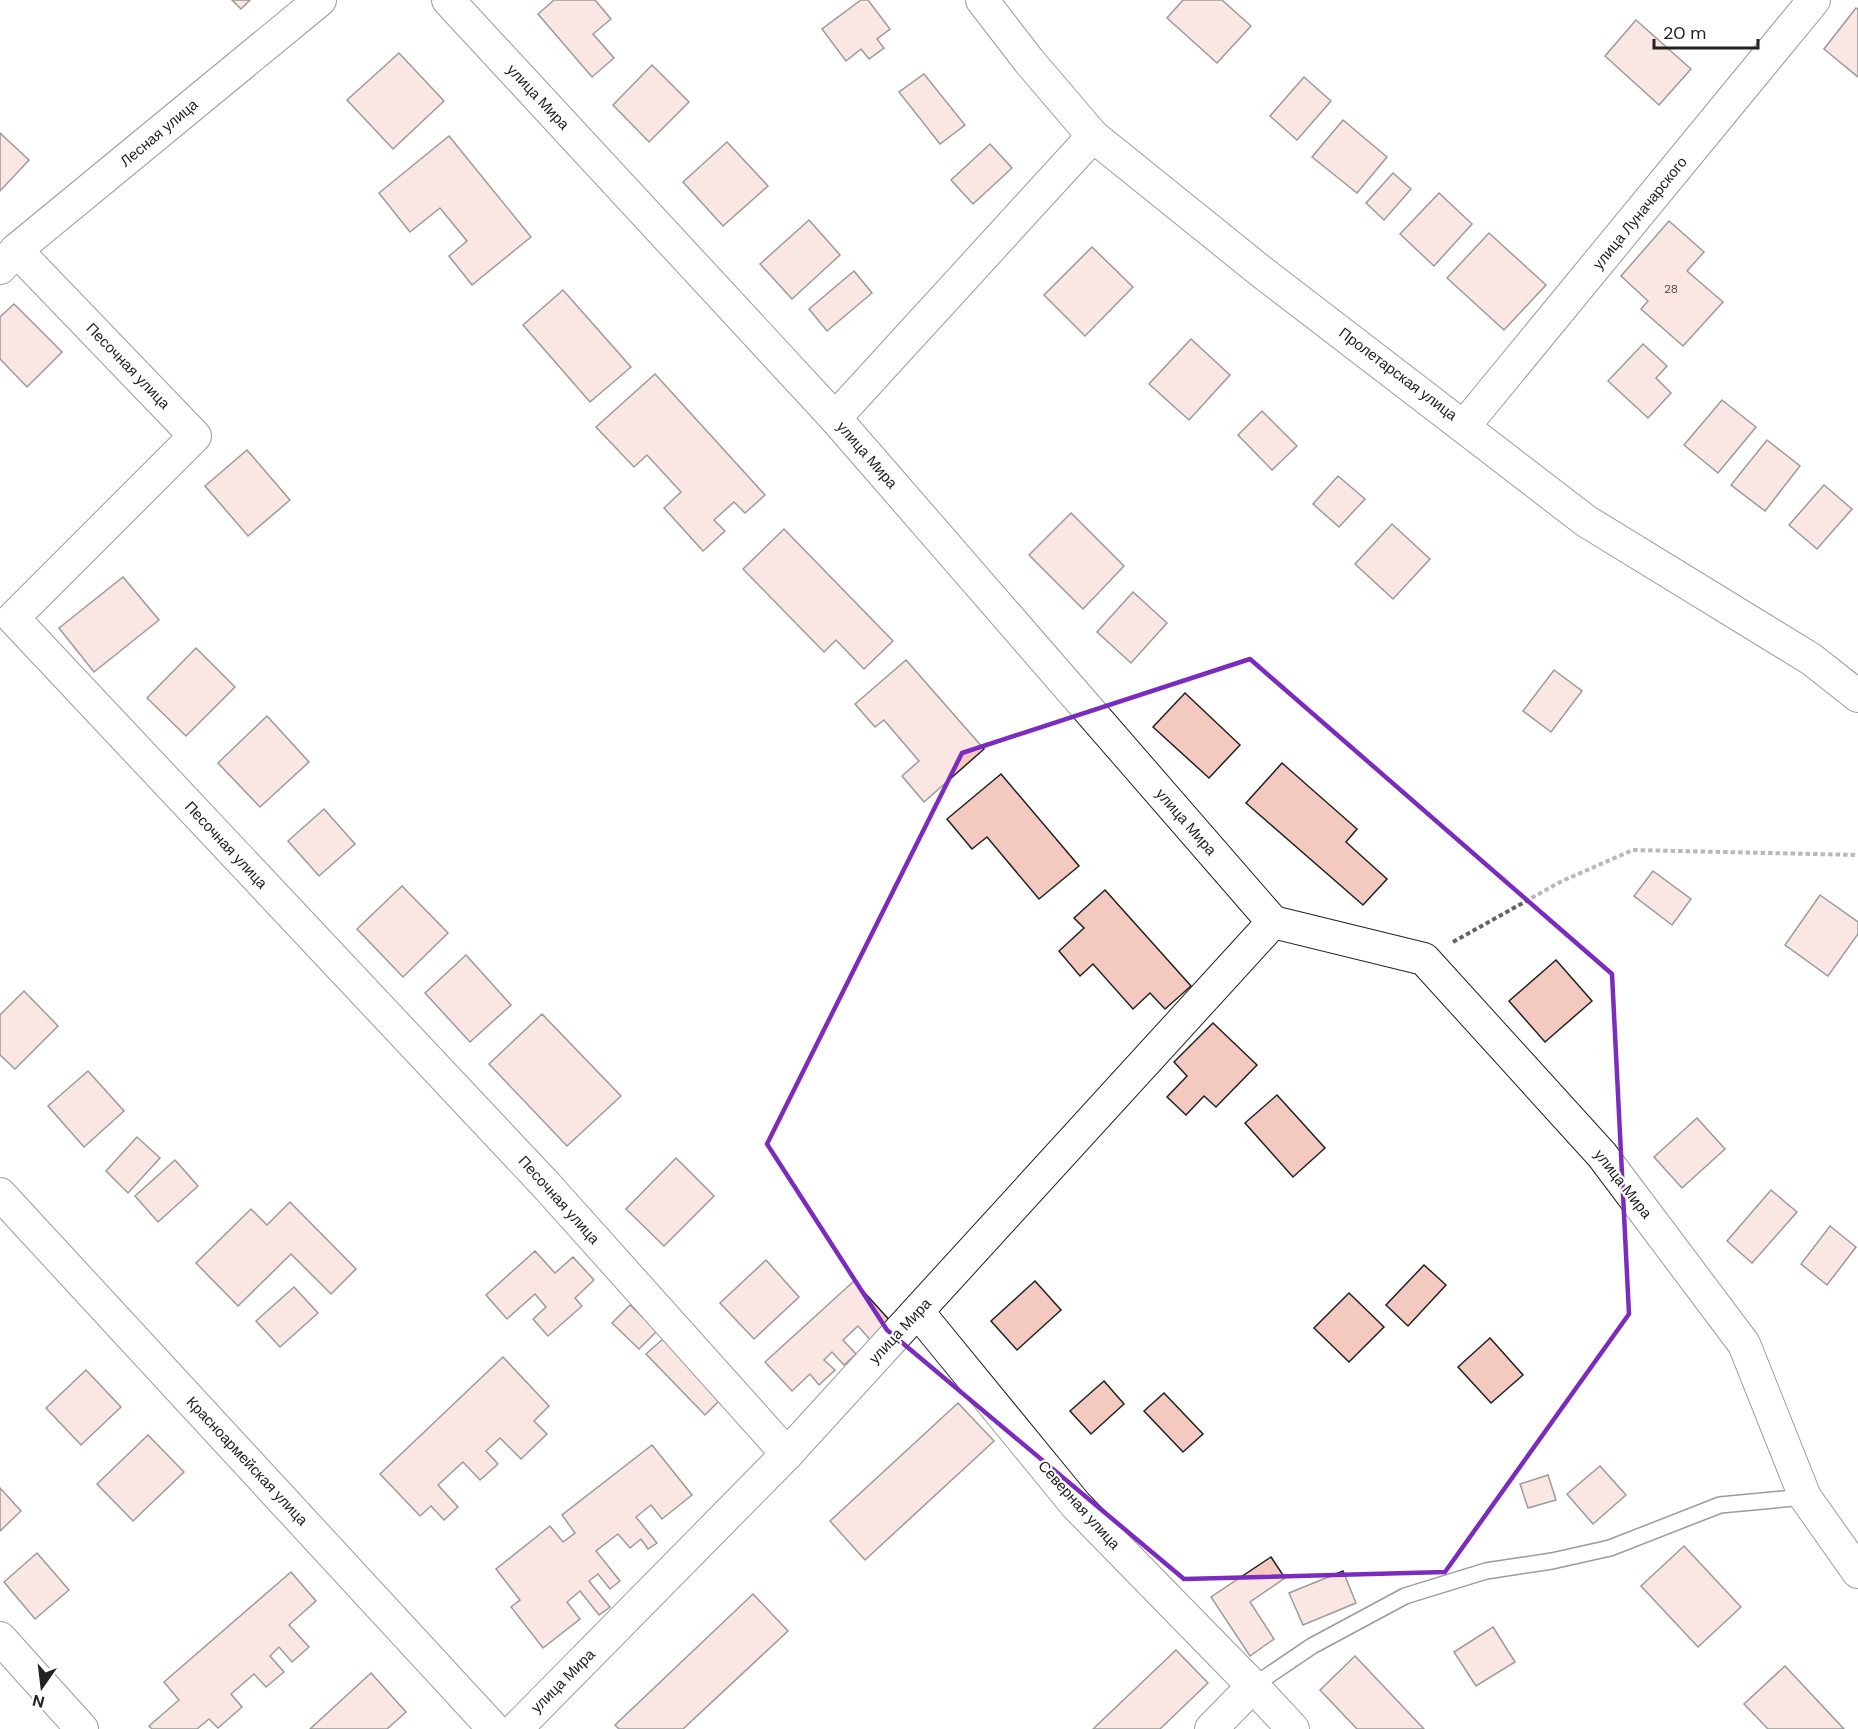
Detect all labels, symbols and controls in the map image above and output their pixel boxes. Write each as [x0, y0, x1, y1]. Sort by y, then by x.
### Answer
scale bar [1654, 12, 1758, 50]
text: 20 m [1663, 21, 1706, 45]
street label: улица Мира [502, 60, 574, 135]
street label: Лесная улица [116, 94, 203, 171]
street label: улица Луначарского [1588, 152, 1692, 274]
house number: 28 [1664, 281, 1678, 297]
street label: Песочная улица [82, 319, 175, 414]
street label: Пролетарская улица [1335, 323, 1462, 425]
street label: улица Мира [832, 417, 902, 493]
street label: улица Мира [1151, 784, 1221, 860]
street label: Песочная улица [180, 797, 272, 893]
street label: улица Мира [1590, 1145, 1657, 1223]
street label: Песочная улица [514, 1151, 605, 1249]
street label: улица Мира [864, 1293, 936, 1368]
street label: Красноармейская улица [182, 1392, 313, 1530]
street label: Северная улица [1034, 1456, 1125, 1554]
street label: улица Мира [527, 1644, 600, 1717]
north arrow [12, 1657, 72, 1717]
text: N [30, 1689, 47, 1713]

